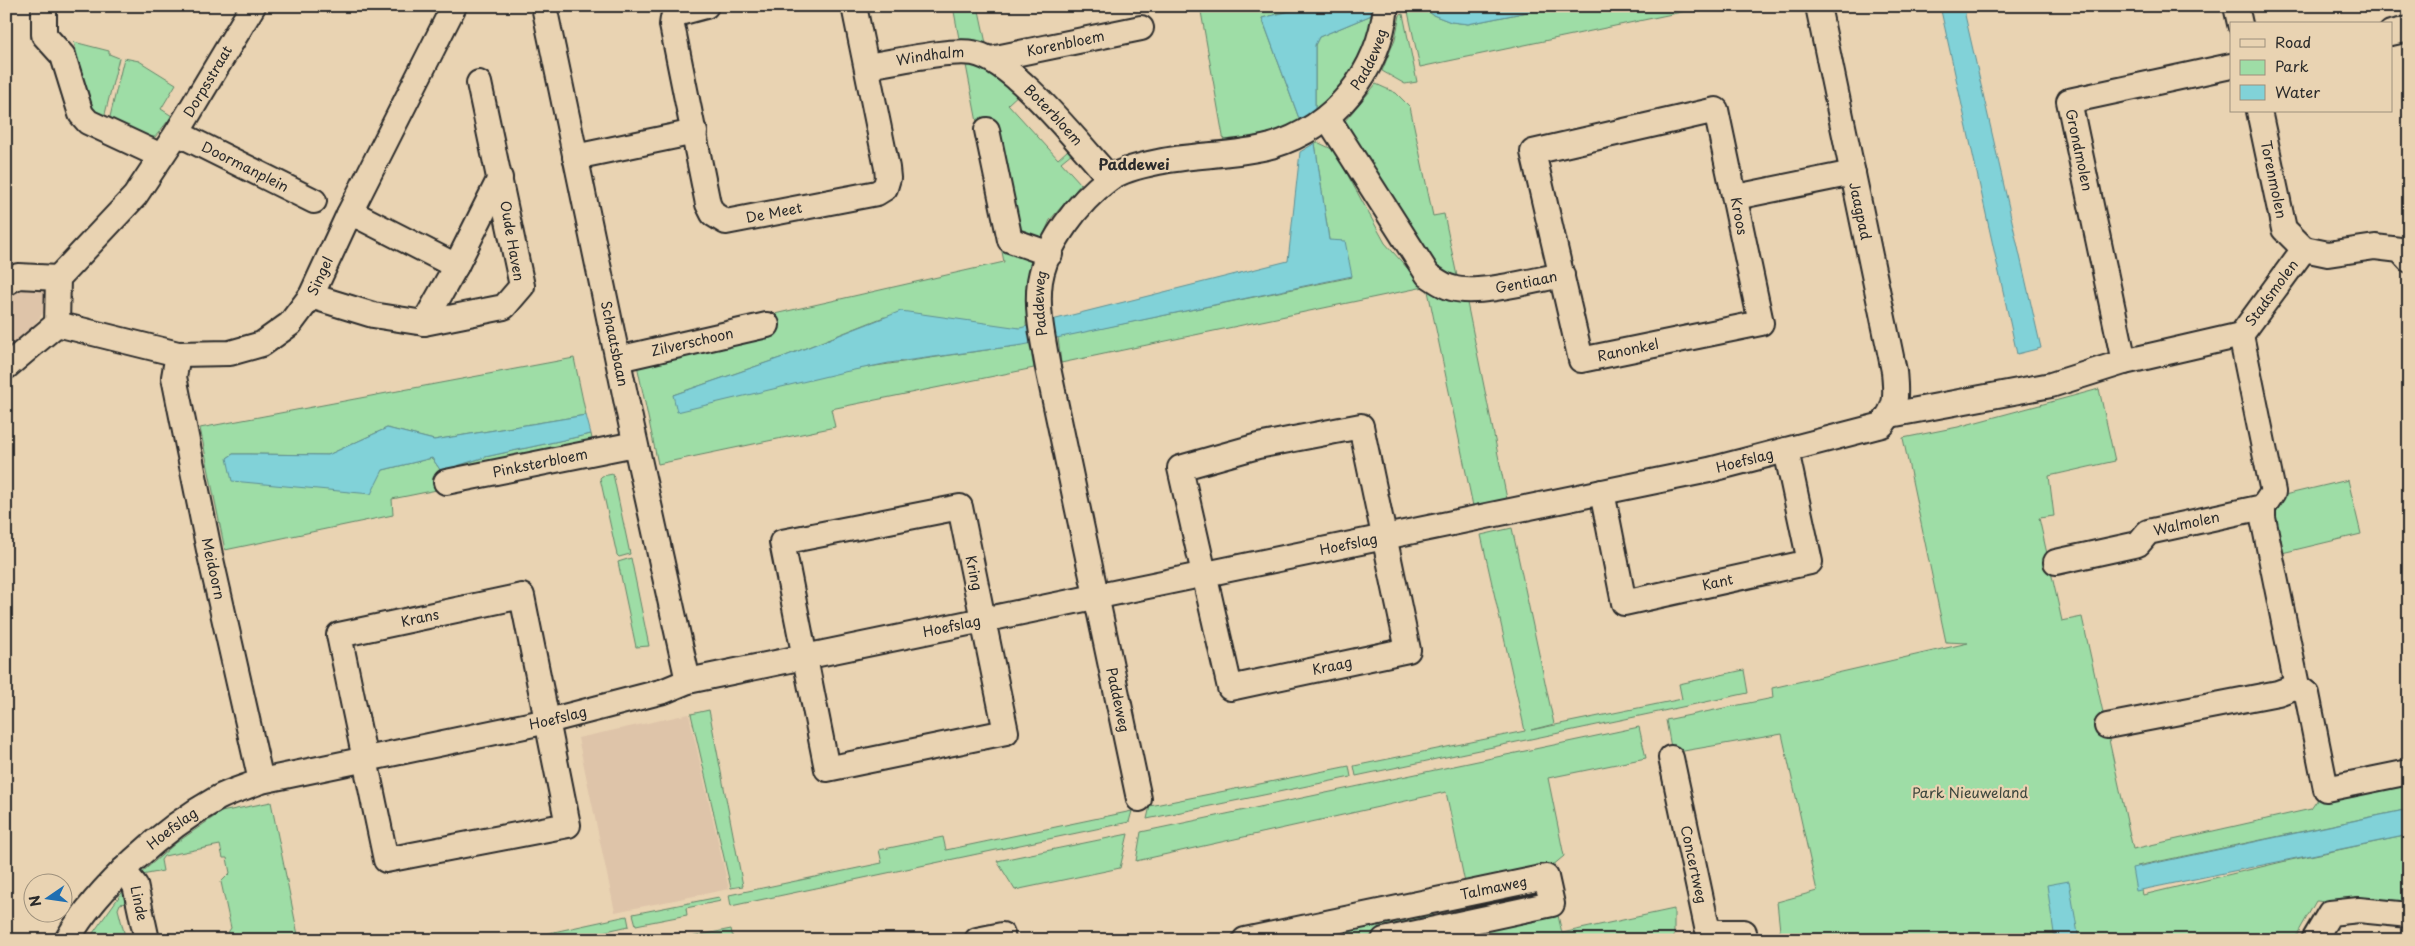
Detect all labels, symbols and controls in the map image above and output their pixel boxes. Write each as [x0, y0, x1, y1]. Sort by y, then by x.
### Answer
legend [2230, 22, 2392, 112]
street label: Korenbloem [1024, 25, 1106, 61]
street label: Paddeweg [1345, 26, 1392, 94]
text: Road [2275, 30, 2311, 53]
street label: Dorpsstraat [178, 41, 237, 121]
street label: Windhalm [894, 41, 965, 71]
text: Park [2275, 54, 2309, 77]
street label: Boterbloem [1020, 79, 1088, 150]
text: Water [2275, 80, 2320, 103]
street label: Grondmolen [2061, 107, 2098, 193]
street label: Doormanplein [198, 136, 292, 197]
street label: Torenmolen [2256, 138, 2292, 220]
district label: Paddewei [1098, 152, 1170, 175]
street label: Jaagpad [1844, 180, 1877, 242]
street label: Kroos [1726, 195, 1753, 237]
street label: De Meet [744, 197, 804, 228]
street label: Oude Haven [495, 199, 530, 283]
street label: Singel [302, 253, 338, 299]
street label: Stadsmolen [2240, 255, 2303, 331]
street label: Gentiaan [1494, 265, 1559, 298]
street label: Paddeweg [1028, 268, 1052, 338]
street label: Schaatsbaan [596, 299, 634, 388]
street label: Zilverschoon [649, 322, 735, 361]
street label: Ranonkel [1595, 333, 1661, 366]
street label: Pinksterbloem [491, 443, 590, 482]
street label: Hoefslag [1713, 443, 1776, 478]
street label: Walmolen [2151, 506, 2221, 541]
street label: Hoefslag [1317, 528, 1379, 560]
street label: Meidoorn [197, 536, 231, 602]
street label: Kring [961, 553, 988, 592]
street label: Kant [1700, 568, 1735, 596]
street label: Krans [399, 603, 441, 632]
street label: Hoefslag [921, 610, 983, 642]
street label: Kraag [1310, 651, 1354, 680]
street label: Paddeweg [1101, 666, 1136, 734]
street label: Hoefslag [527, 700, 589, 735]
park label: Park Nieuweland [1912, 782, 2028, 803]
street label: Hoefslag [142, 802, 201, 854]
street label: Concertweg [1676, 823, 1713, 906]
street label: Talmaweg [1458, 870, 1529, 905]
north arrow [22, 874, 72, 924]
street label: Linde [125, 884, 154, 923]
text: N [23, 893, 46, 909]

